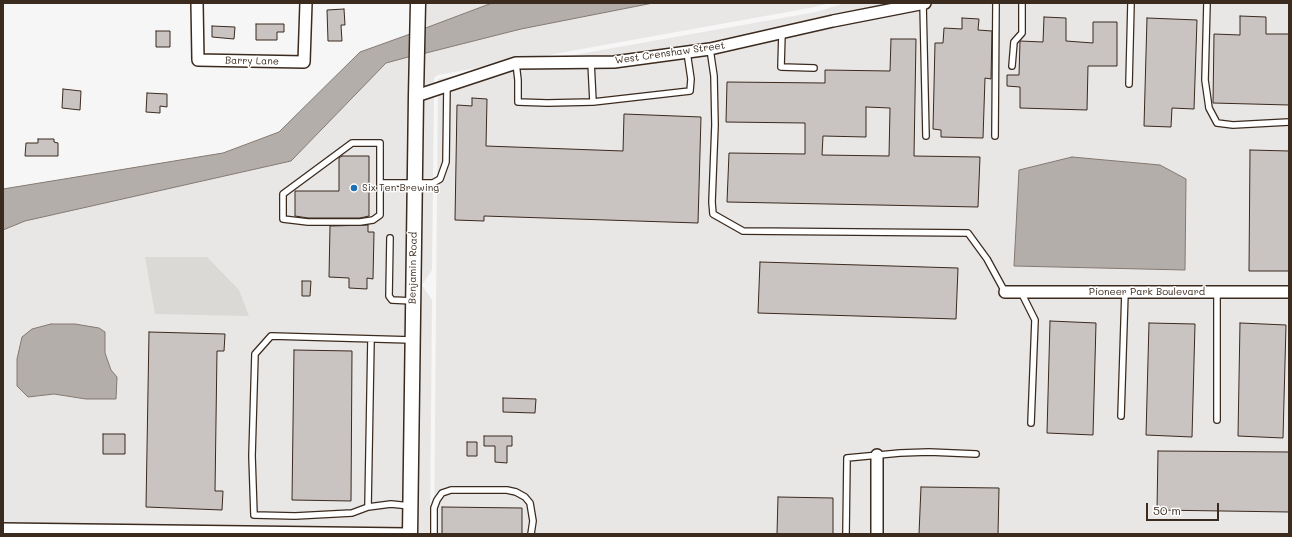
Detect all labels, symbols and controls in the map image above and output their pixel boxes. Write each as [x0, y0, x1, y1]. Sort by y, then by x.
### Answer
street label: West Crenshaw Street [614, 39, 726, 67]
street label: Barry Lane [225, 55, 279, 67]
place label: Six Ten Brewing [362, 182, 439, 194]
marker: Six Ten Brewing [349, 183, 359, 193]
street label: Benjamin Road [406, 232, 420, 304]
street label: Pioneer Park Boulevard [1089, 286, 1205, 298]
scale bar [1148, 495, 1221, 521]
text: 50 m [1153, 502, 1181, 518]

